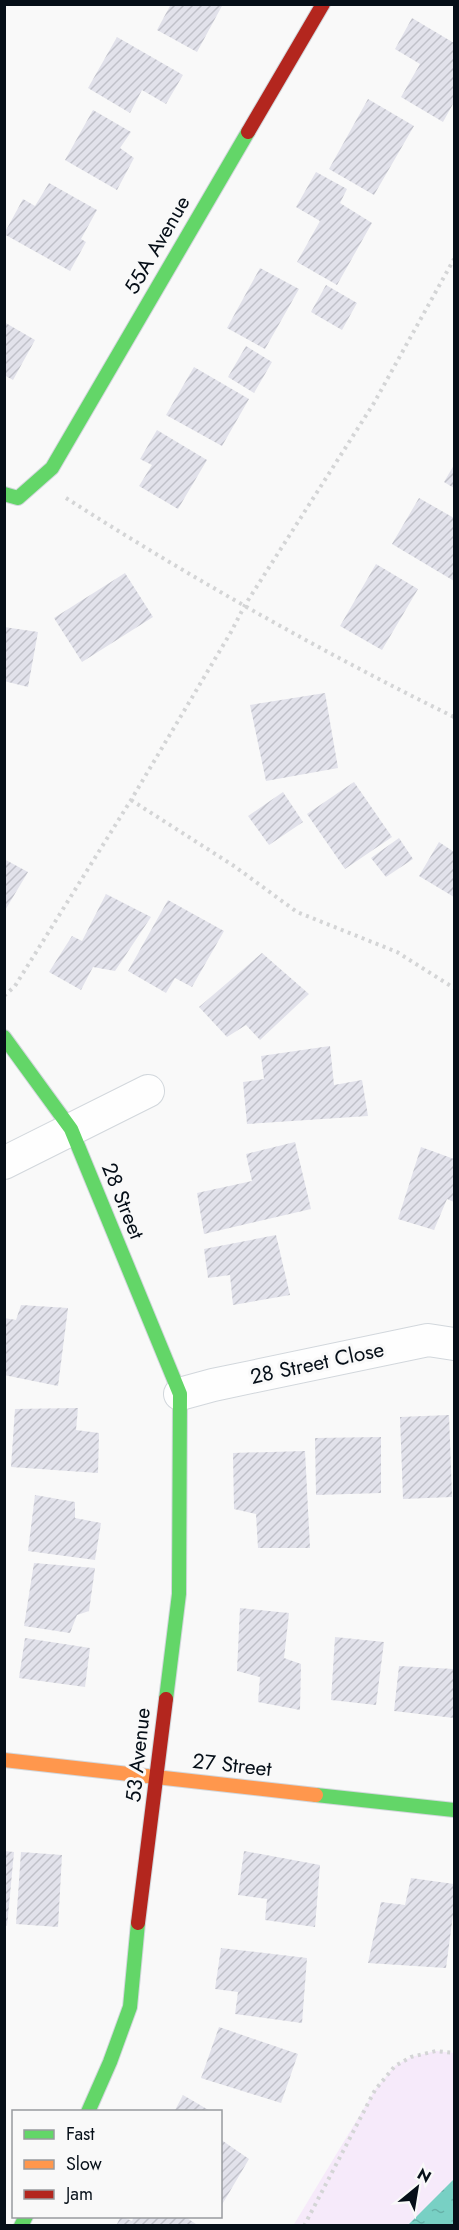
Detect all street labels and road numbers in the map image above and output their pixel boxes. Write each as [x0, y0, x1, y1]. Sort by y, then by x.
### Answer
street label: 55A Avenue [117, 190, 197, 300]
street label: 28 Street [94, 1158, 152, 1244]
street label: 28 Street Close [247, 1334, 387, 1392]
street label: 53 Avenue [118, 1706, 158, 1804]
street label: 27 Street [191, 1746, 273, 1784]

